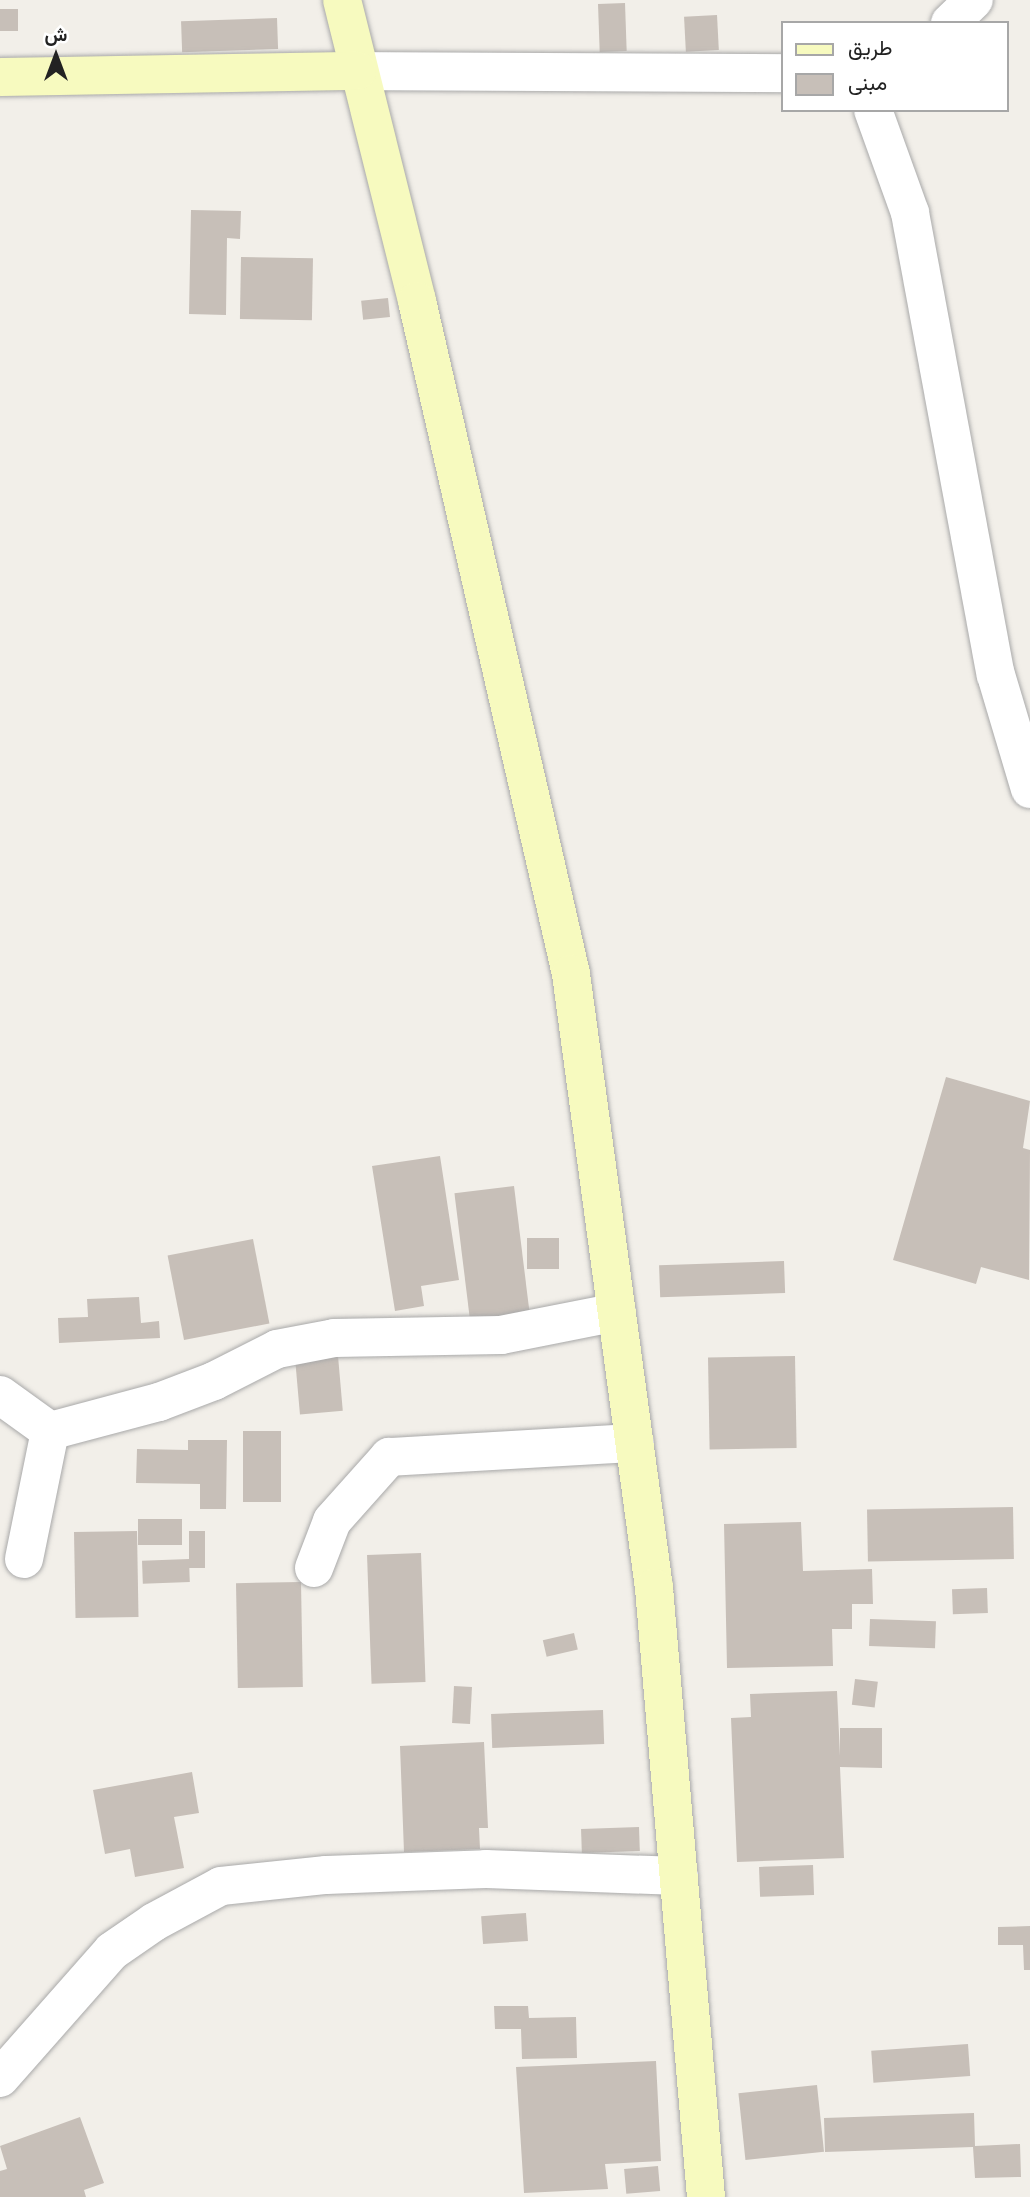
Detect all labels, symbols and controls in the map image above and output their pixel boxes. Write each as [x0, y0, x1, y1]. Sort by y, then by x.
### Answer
north arrow [21, 21, 91, 91]
legend [782, 21, 1009, 112]
text: ش [45, 22, 67, 48]
text: طريق [848, 34, 893, 62]
text: مبنى [848, 69, 887, 97]

